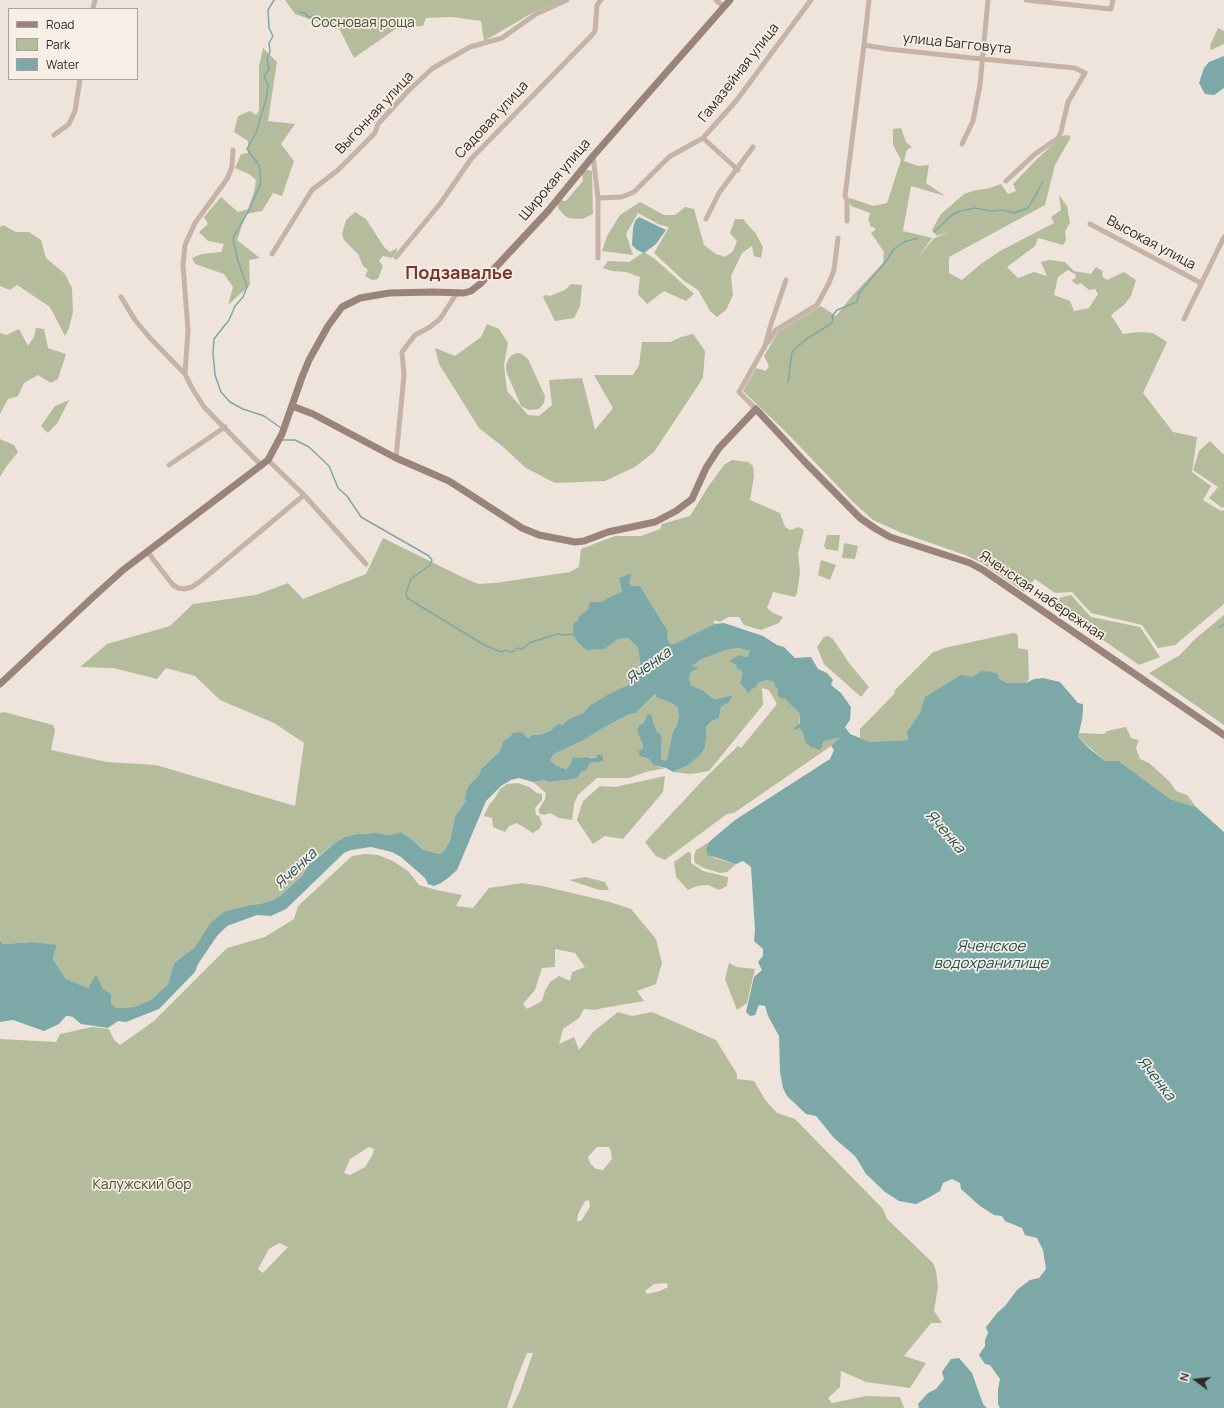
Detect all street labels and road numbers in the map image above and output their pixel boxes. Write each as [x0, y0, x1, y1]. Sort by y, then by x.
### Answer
street label: Гамазейная улица [695, 20, 783, 126]
street label: улица Багговута [902, 30, 1012, 58]
street label: Выгонная улица [332, 68, 418, 158]
street label: Садовая улица [452, 78, 532, 162]
street label: Широкая улица [516, 136, 594, 224]
street label: Высокая улица [1104, 212, 1198, 274]
street label: Яченская набережная [976, 548, 1108, 644]

